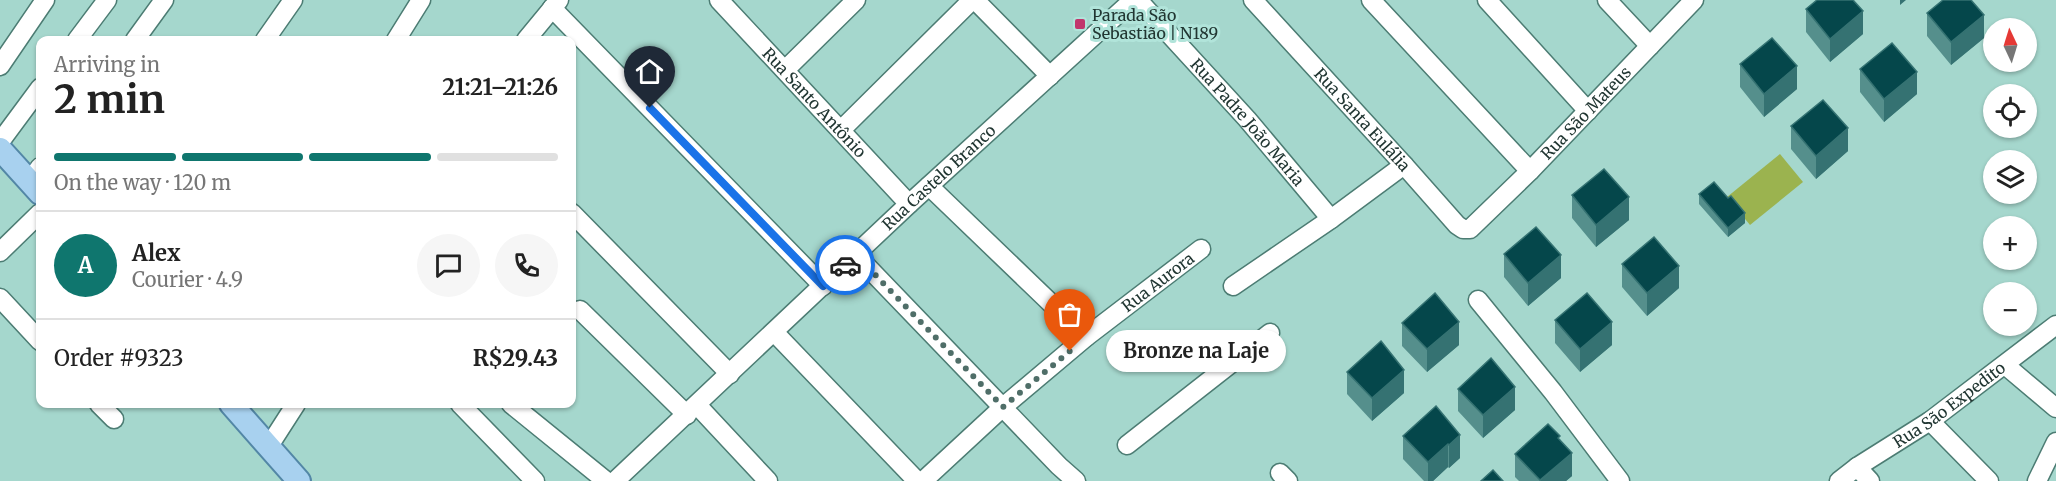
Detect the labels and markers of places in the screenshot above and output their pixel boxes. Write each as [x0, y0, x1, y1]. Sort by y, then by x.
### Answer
place label: Parada São Sebastião | N189 [1092, 5, 1218, 43]
marker: Parada São Sebastião | N189 [1073, 17, 1087, 31]
pin [624, 46, 675, 108]
pin [1044, 289, 1095, 351]
callout: Bronze na Laje [1106, 330, 1286, 372]

